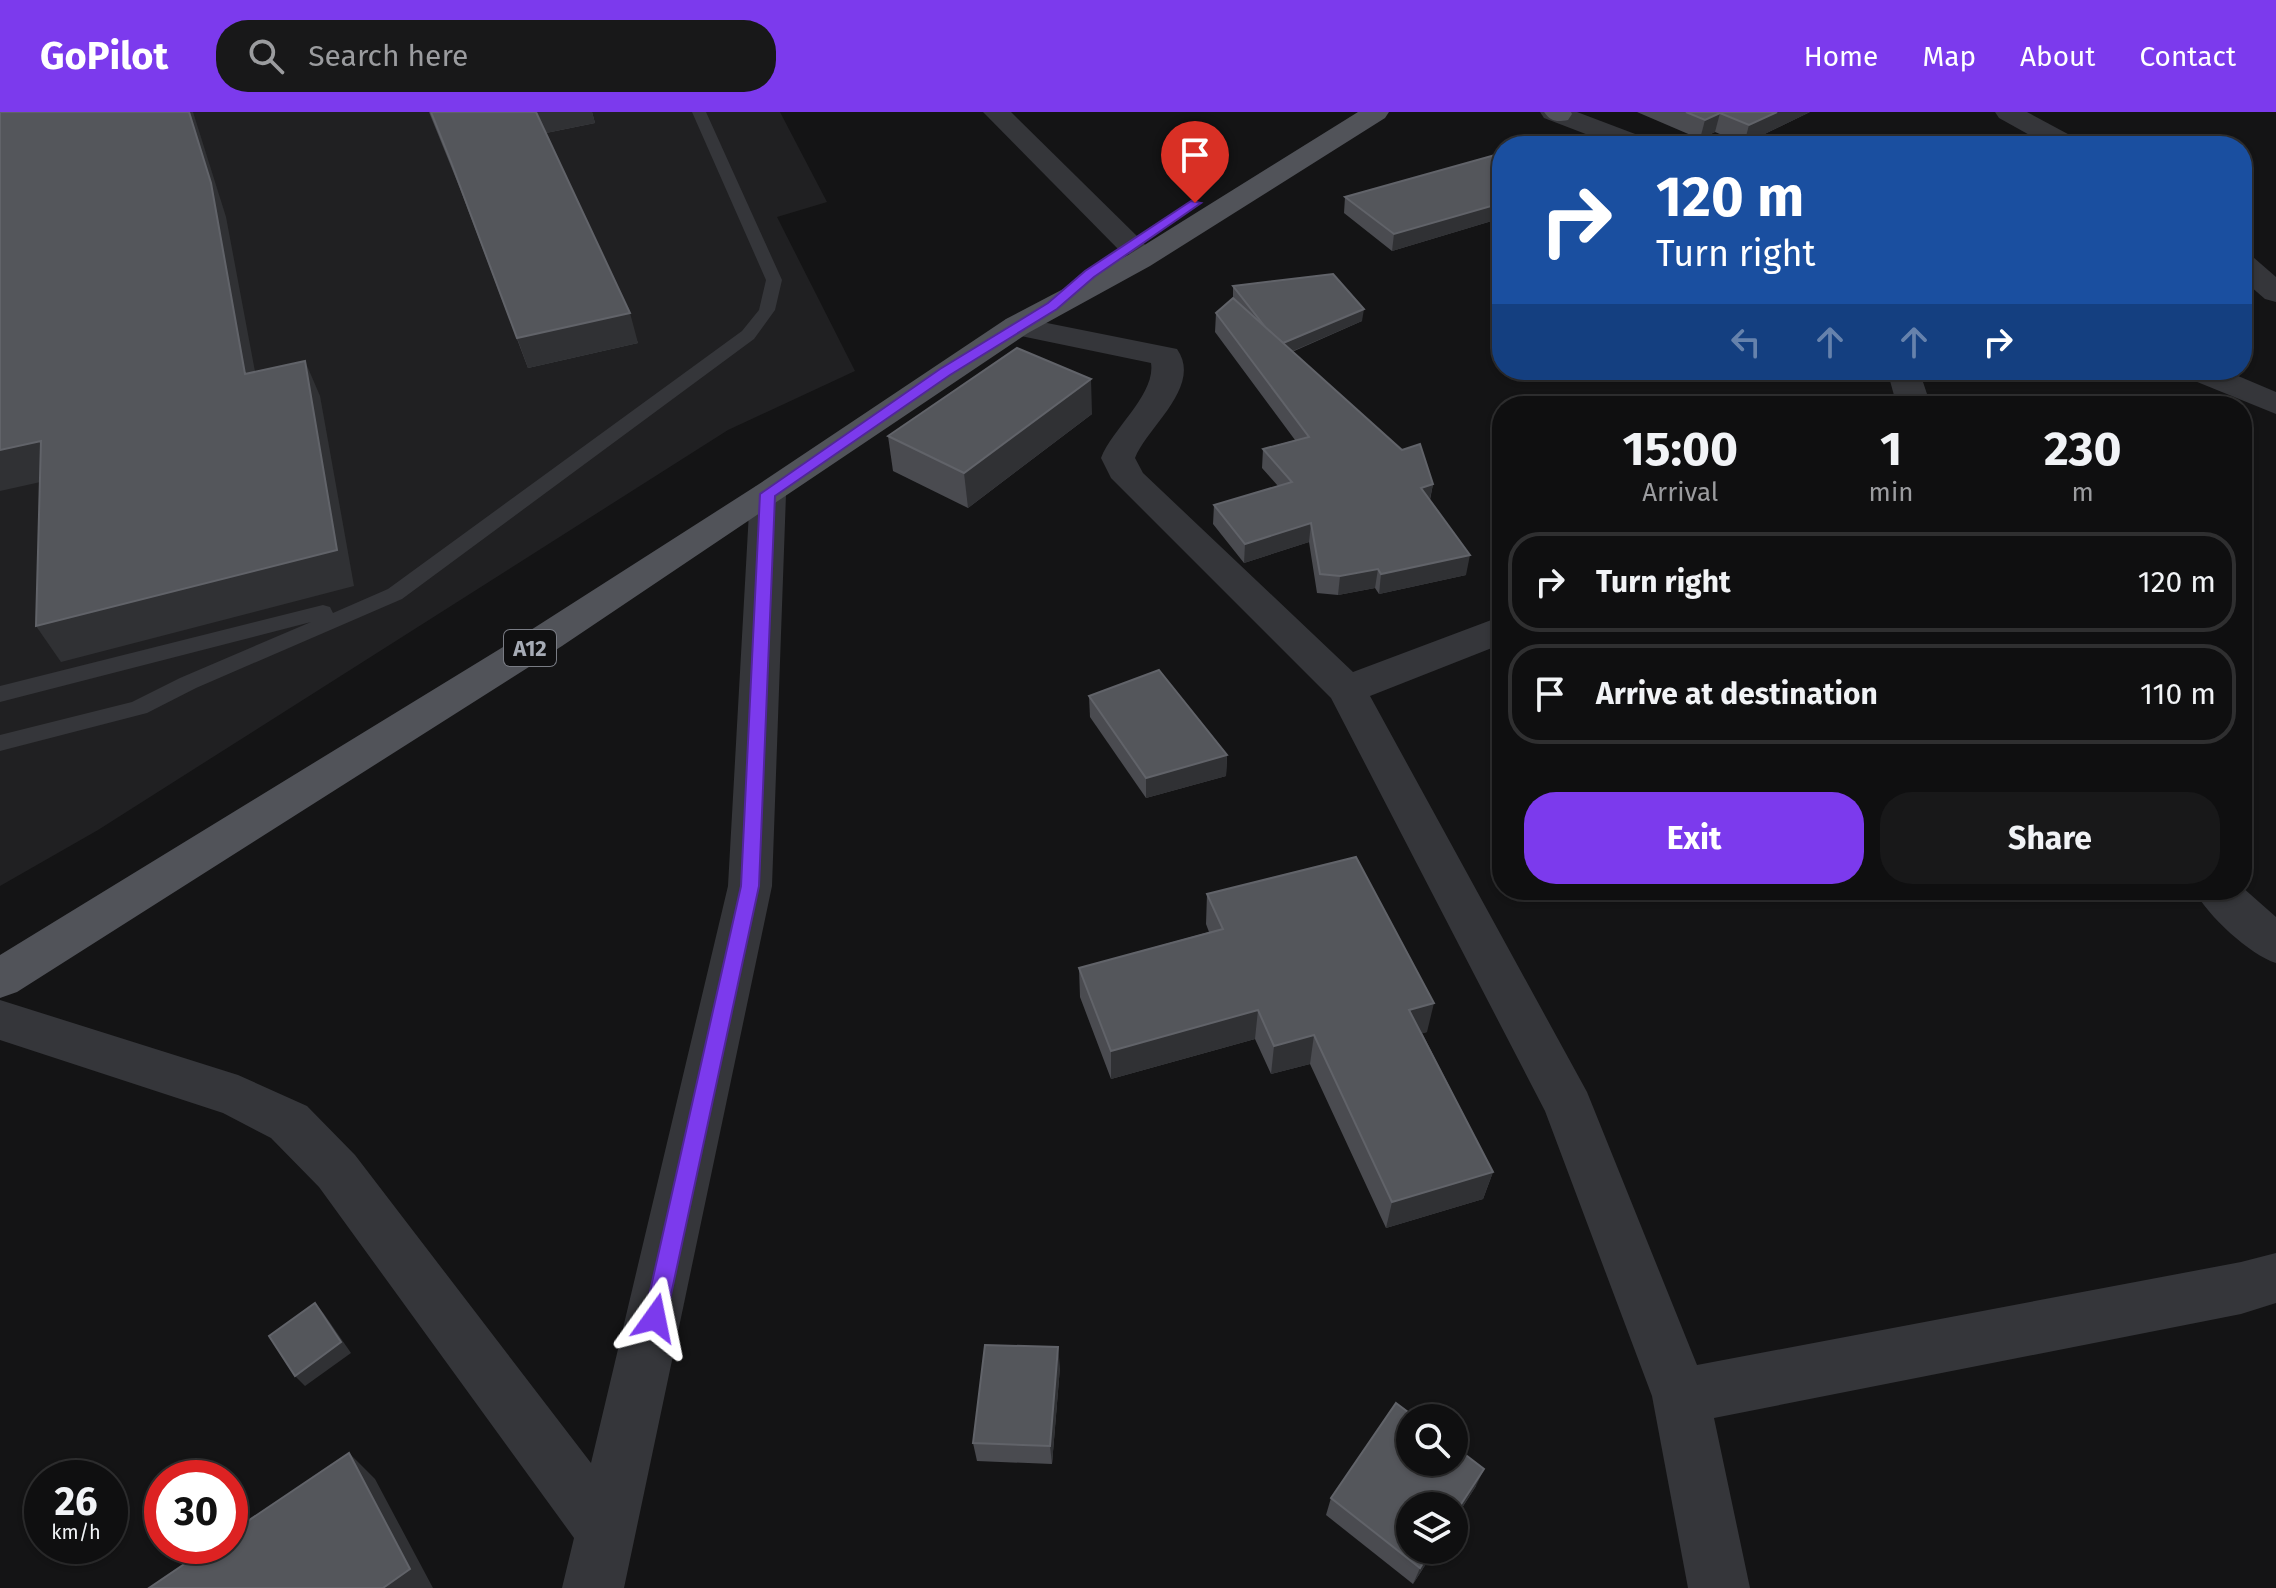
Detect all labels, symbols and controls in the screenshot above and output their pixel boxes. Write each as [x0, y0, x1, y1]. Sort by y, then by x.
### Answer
search box [216, 20, 776, 92]
text: GoPilot [40, 33, 168, 79]
icon: search [244, 34, 288, 78]
text: Search here [308, 38, 468, 74]
text: Home [1804, 40, 1878, 73]
text: Map [1922, 40, 1976, 73]
text: About [2020, 40, 2095, 73]
text: Contact [2139, 40, 2236, 73]
pin [1161, 121, 1229, 203]
icon: arrive [1173, 133, 1217, 177]
text: 120 m [1656, 164, 1804, 231]
icon: right [1524, 168, 1628, 272]
text: Turn right [1656, 232, 1816, 276]
icon: left [1724, 320, 1768, 364]
icon: ahead [1808, 320, 1852, 364]
icon: ahead [1892, 320, 1936, 364]
icon: right [1976, 320, 2020, 364]
text: 15:00 [1622, 420, 1738, 478]
text: 1 [1880, 420, 1902, 478]
text: 230 [2044, 420, 2122, 478]
text: Arrival [1642, 477, 1718, 508]
text: min [1869, 477, 1913, 508]
text: m [2072, 477, 2094, 508]
icon: right [1528, 560, 1572, 604]
text: Turn right [1596, 564, 1731, 600]
text: 120 m [2138, 564, 2216, 600]
road number: A12 [504, 630, 556, 666]
icon: arrive [1528, 672, 1572, 716]
text: Arrive at destination [1596, 676, 1878, 712]
text: 110 m [2140, 676, 2216, 712]
button: Exit [1524, 792, 1864, 884]
button: Share [1880, 792, 2220, 884]
position arrow [613, 1276, 697, 1360]
map controls [1396, 1404, 1468, 1564]
button: search [1396, 1404, 1468, 1476]
speed limit sign: 30 [144, 1460, 248, 1564]
text: 26 [54, 1478, 98, 1526]
button: layers [1396, 1492, 1468, 1564]
text: km/h [51, 1520, 101, 1544]

